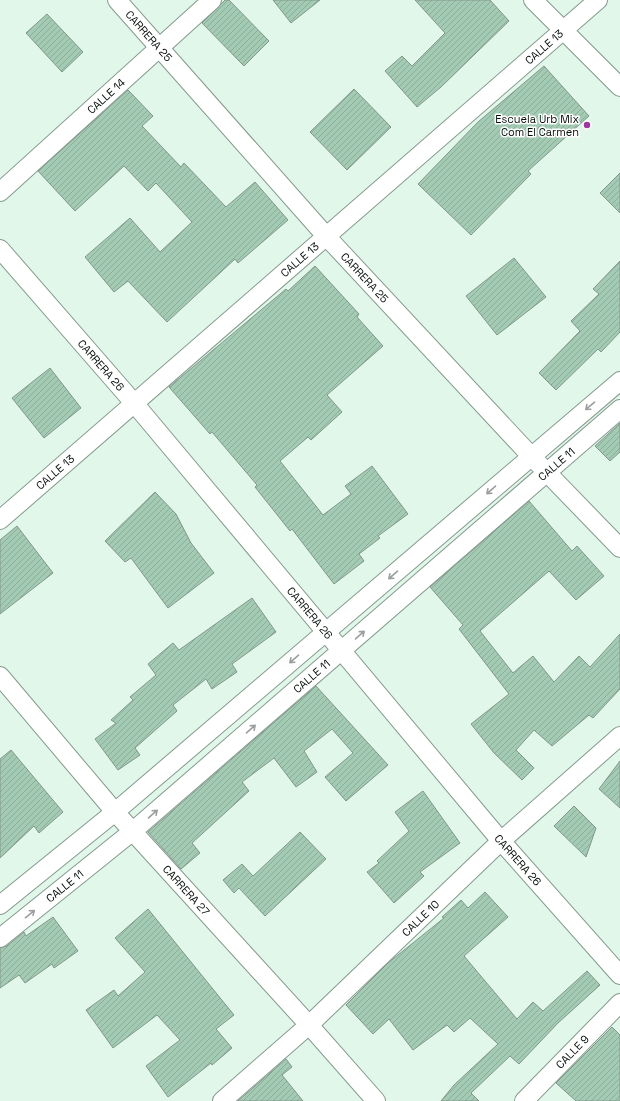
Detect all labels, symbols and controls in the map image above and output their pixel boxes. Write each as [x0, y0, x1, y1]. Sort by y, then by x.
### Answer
street label: CARRERA 25 [122, 7, 176, 65]
street label: CALLE 13 [522, 26, 566, 67]
street label: CALLE 14 [84, 75, 128, 117]
place label: Escuela Urb Mix Com El Carmen [495, 112, 579, 139]
marker: Escuela Urb Mix Com El Carmen [582, 120, 592, 130]
street label: CALLE 13 [278, 239, 322, 280]
street label: CARRERA 25 [338, 249, 392, 306]
street label: CARRERA 26 [75, 336, 128, 394]
one-way arrow [585, 401, 596, 410]
street label: CALLE 11 [535, 444, 578, 484]
street label: CALLE 13 [33, 451, 77, 493]
one-way arrow [486, 486, 497, 495]
one-way arrow [387, 570, 398, 579]
street label: CARRERA 26 [284, 584, 336, 642]
one-way arrow [355, 630, 365, 639]
one-way arrow [288, 655, 299, 664]
street label: CALLE 11 [290, 656, 333, 696]
one-way arrow [246, 724, 256, 734]
one-way arrow [147, 810, 157, 819]
street label: CARRERA 26 [491, 831, 545, 889]
street label: CARRERA 27 [160, 862, 213, 918]
street label: CALLE 11 [43, 867, 86, 905]
street label: CALLE 10 [399, 897, 442, 939]
one-way arrow [25, 909, 36, 918]
street label: CALLE 9 [553, 1032, 592, 1072]

